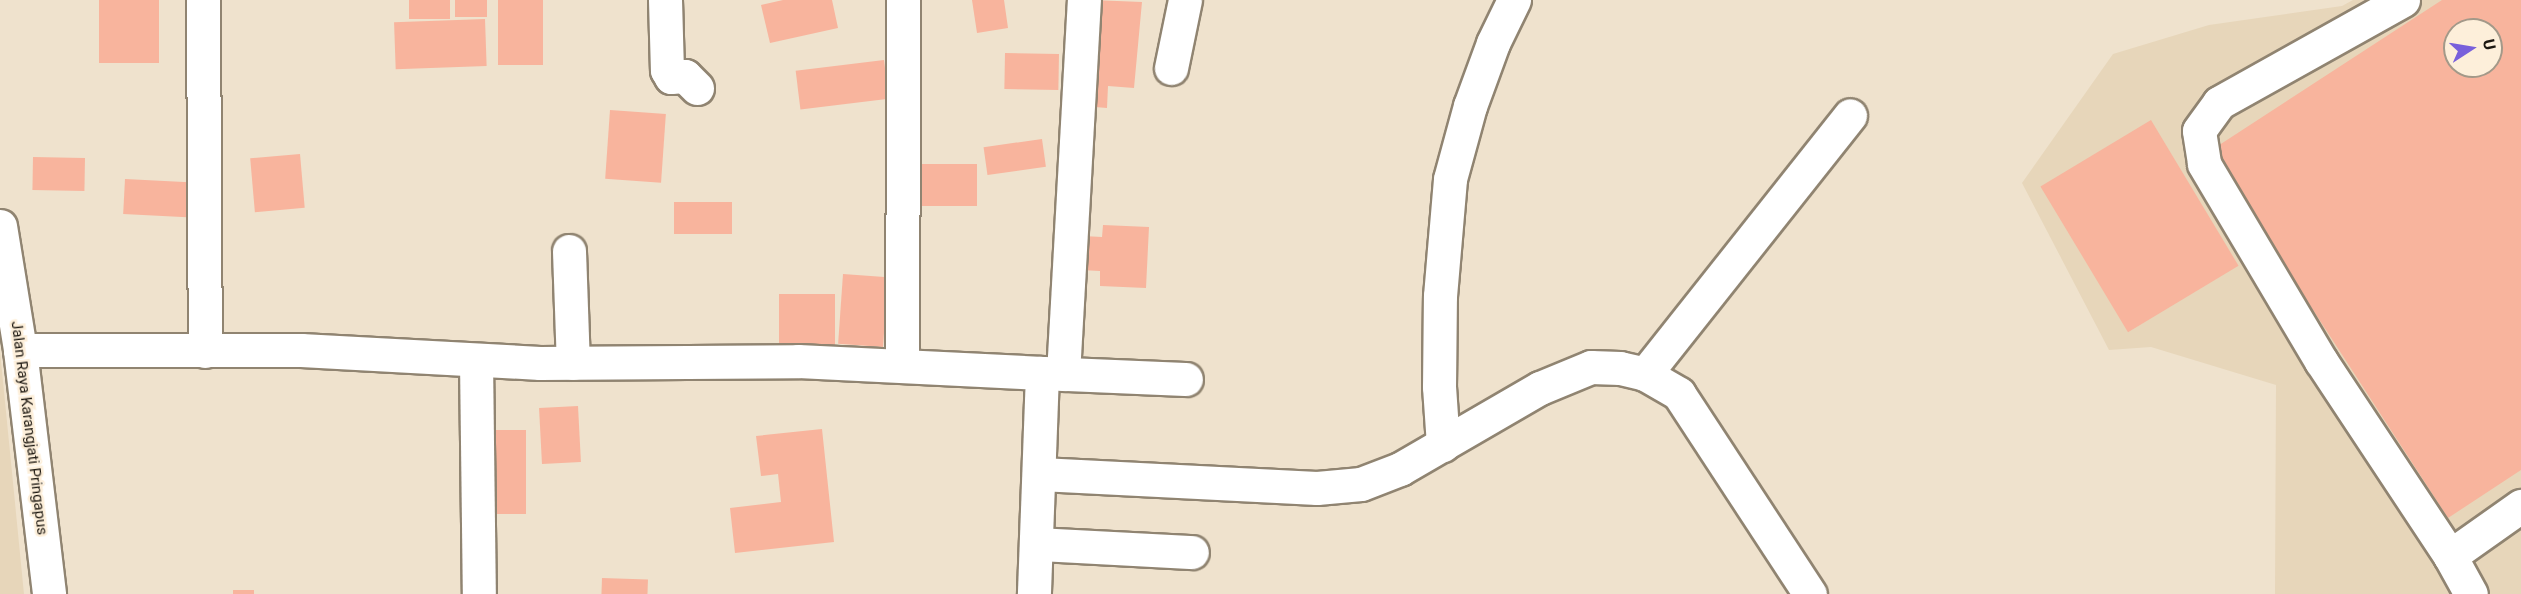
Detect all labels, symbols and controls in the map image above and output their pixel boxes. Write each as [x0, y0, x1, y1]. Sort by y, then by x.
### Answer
north arrow [2443, 18, 2503, 78]
text: U [2479, 37, 2500, 52]
street label: Jalan Raya Karangjati Pringapus [7, 320, 51, 536]

